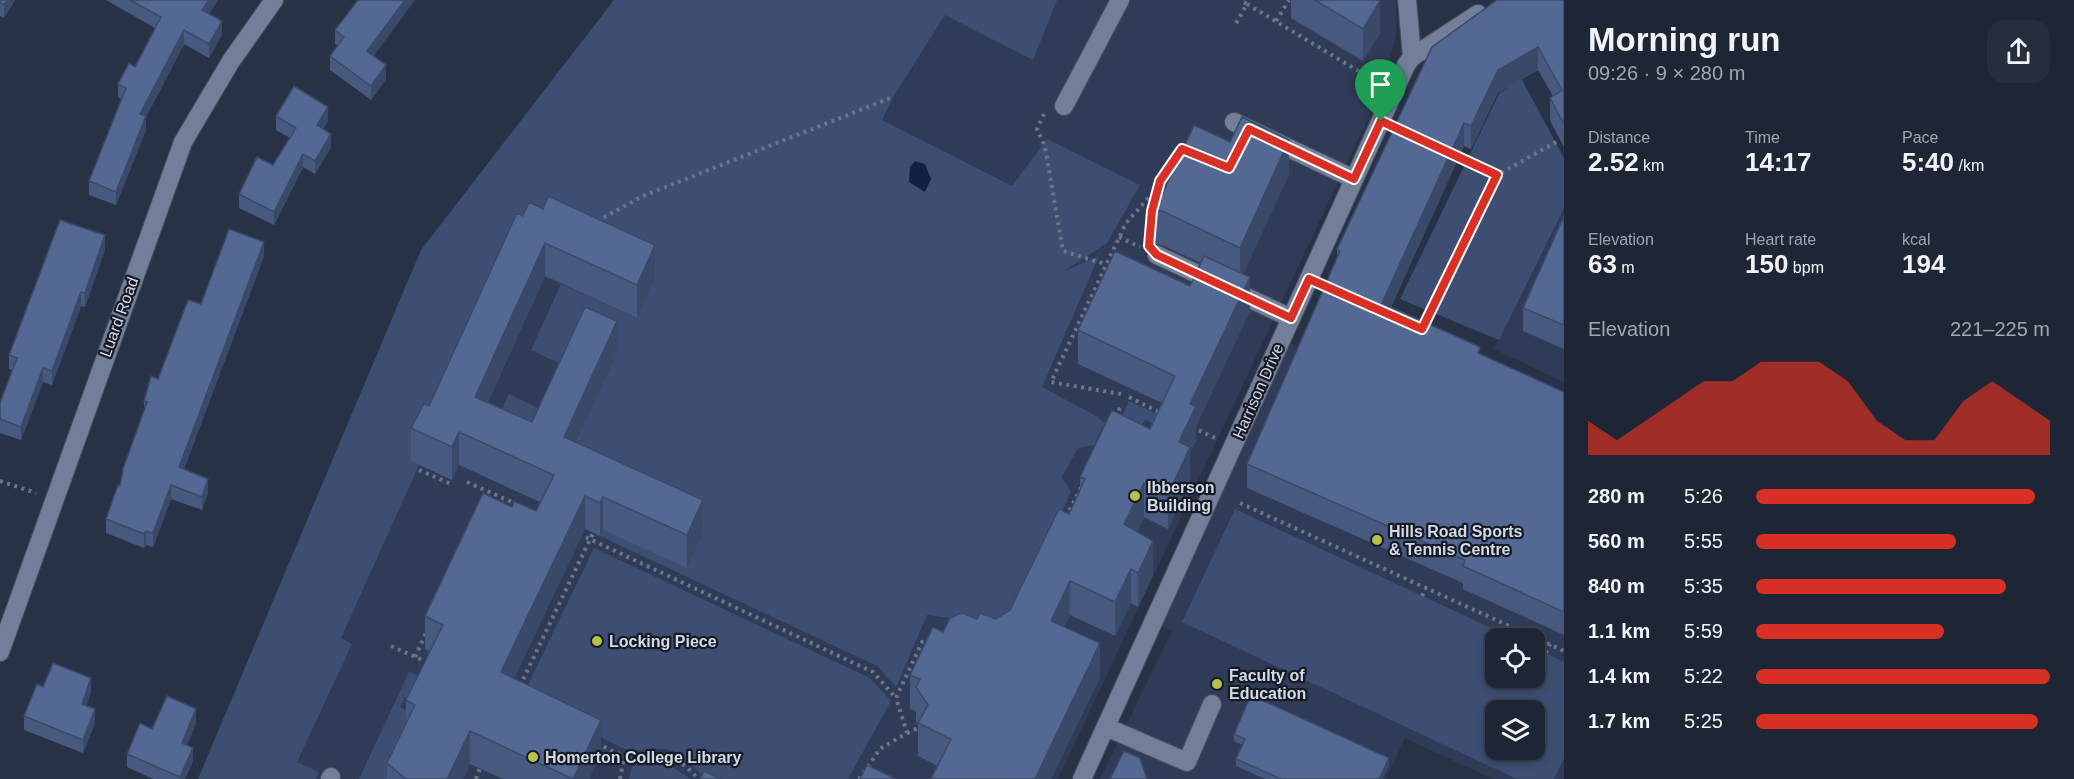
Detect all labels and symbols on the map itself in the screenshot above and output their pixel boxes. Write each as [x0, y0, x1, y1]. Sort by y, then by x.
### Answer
pin [1355, 59, 1406, 121]
street label: Luard Road [97, 275, 141, 359]
street label: Harrison Drive [1229, 341, 1287, 441]
place label: Ibberson Building [1147, 479, 1215, 514]
marker: Ibberson Building [1128, 489, 1142, 503]
place label: Hills Road Sports & Tennis Centre [1389, 523, 1522, 558]
marker: Hills Road Sports & Tennis Centre [1370, 533, 1384, 547]
place label: Locking Piece [609, 633, 717, 650]
marker: Locking Piece [590, 634, 604, 648]
place label: Faculty of Education [1229, 667, 1306, 702]
marker: Faculty of Education [1210, 677, 1224, 691]
place label: Homerton College Library [545, 749, 742, 766]
marker: Homerton College Library [526, 750, 540, 764]

